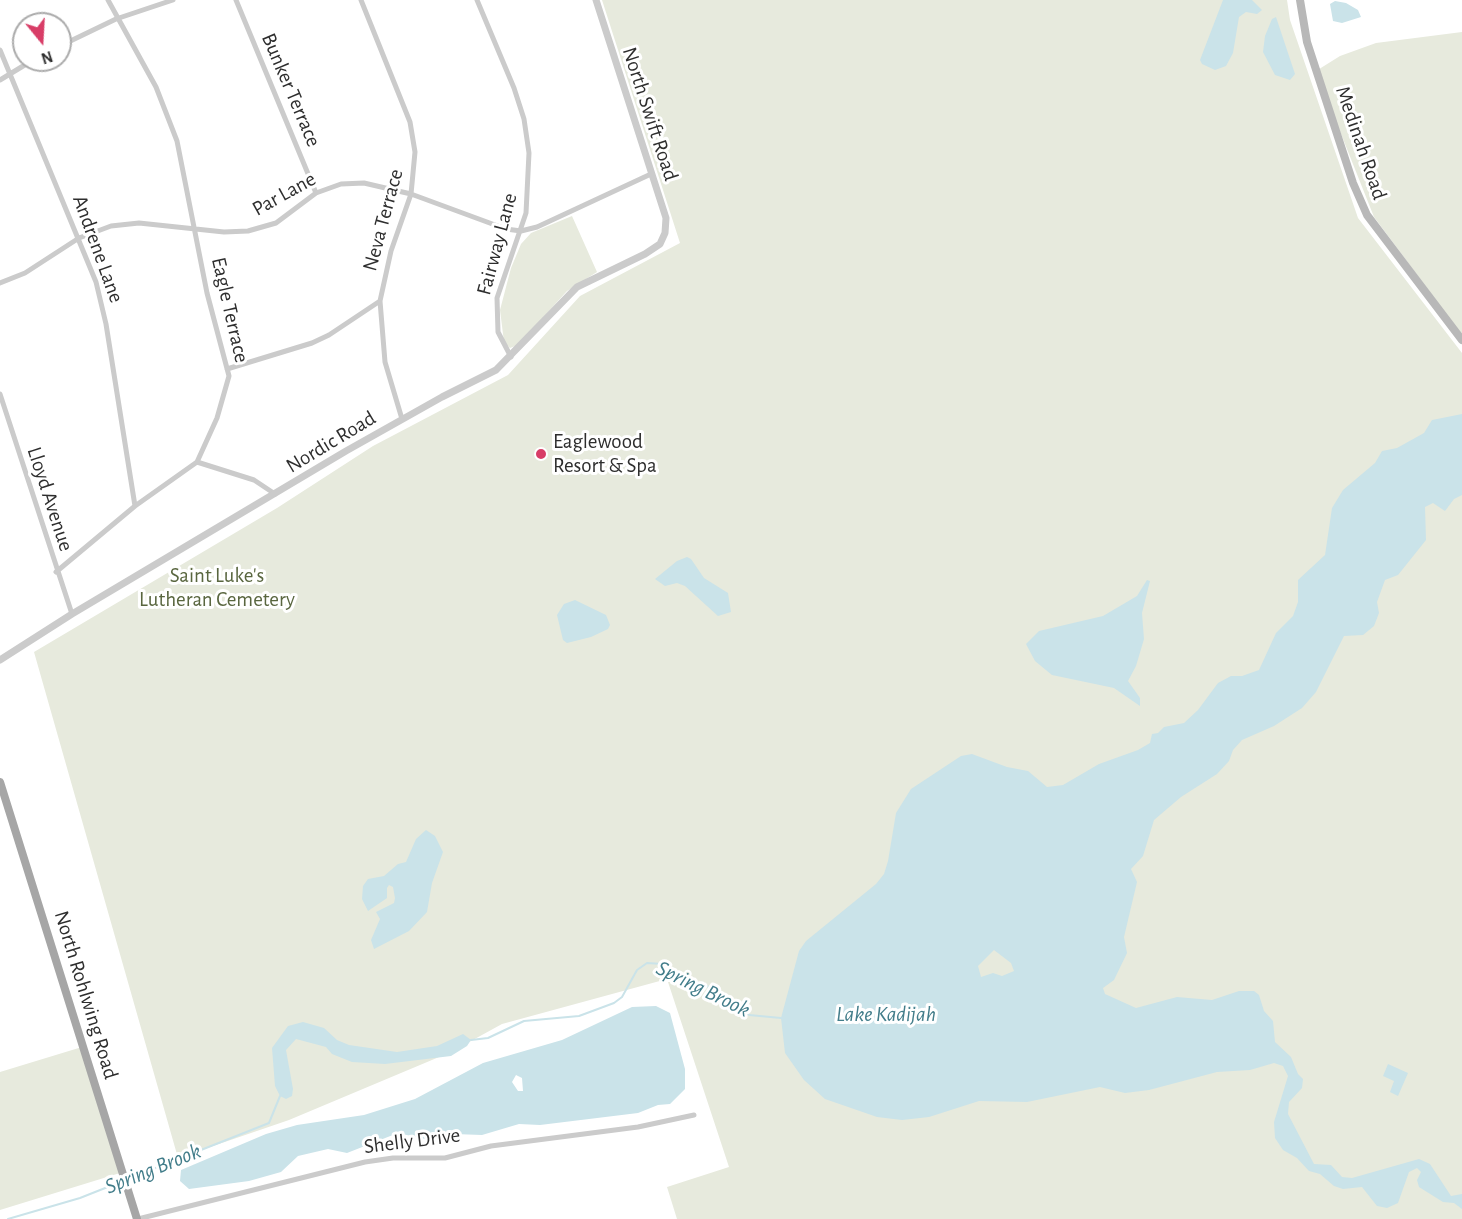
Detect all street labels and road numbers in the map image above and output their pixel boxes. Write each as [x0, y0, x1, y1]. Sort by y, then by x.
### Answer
street label: Bunker Terrace [256, 29, 326, 151]
street label: North Swift Road [617, 44, 683, 184]
street label: Medinah Road [1330, 83, 1392, 203]
street label: Par Lane [248, 166, 320, 222]
street label: Neva Terrace [357, 166, 409, 274]
street label: Fairway Lane [471, 190, 523, 298]
street label: Andrene Lane [67, 192, 129, 306]
street label: Eagle Terrace [206, 255, 254, 365]
street label: Nordic Road [282, 405, 380, 479]
street label: Lloyd Avenue [21, 444, 79, 554]
street label: North Rohlwing Road [48, 908, 124, 1082]
street label: Shelly Drive [362, 1123, 462, 1159]

